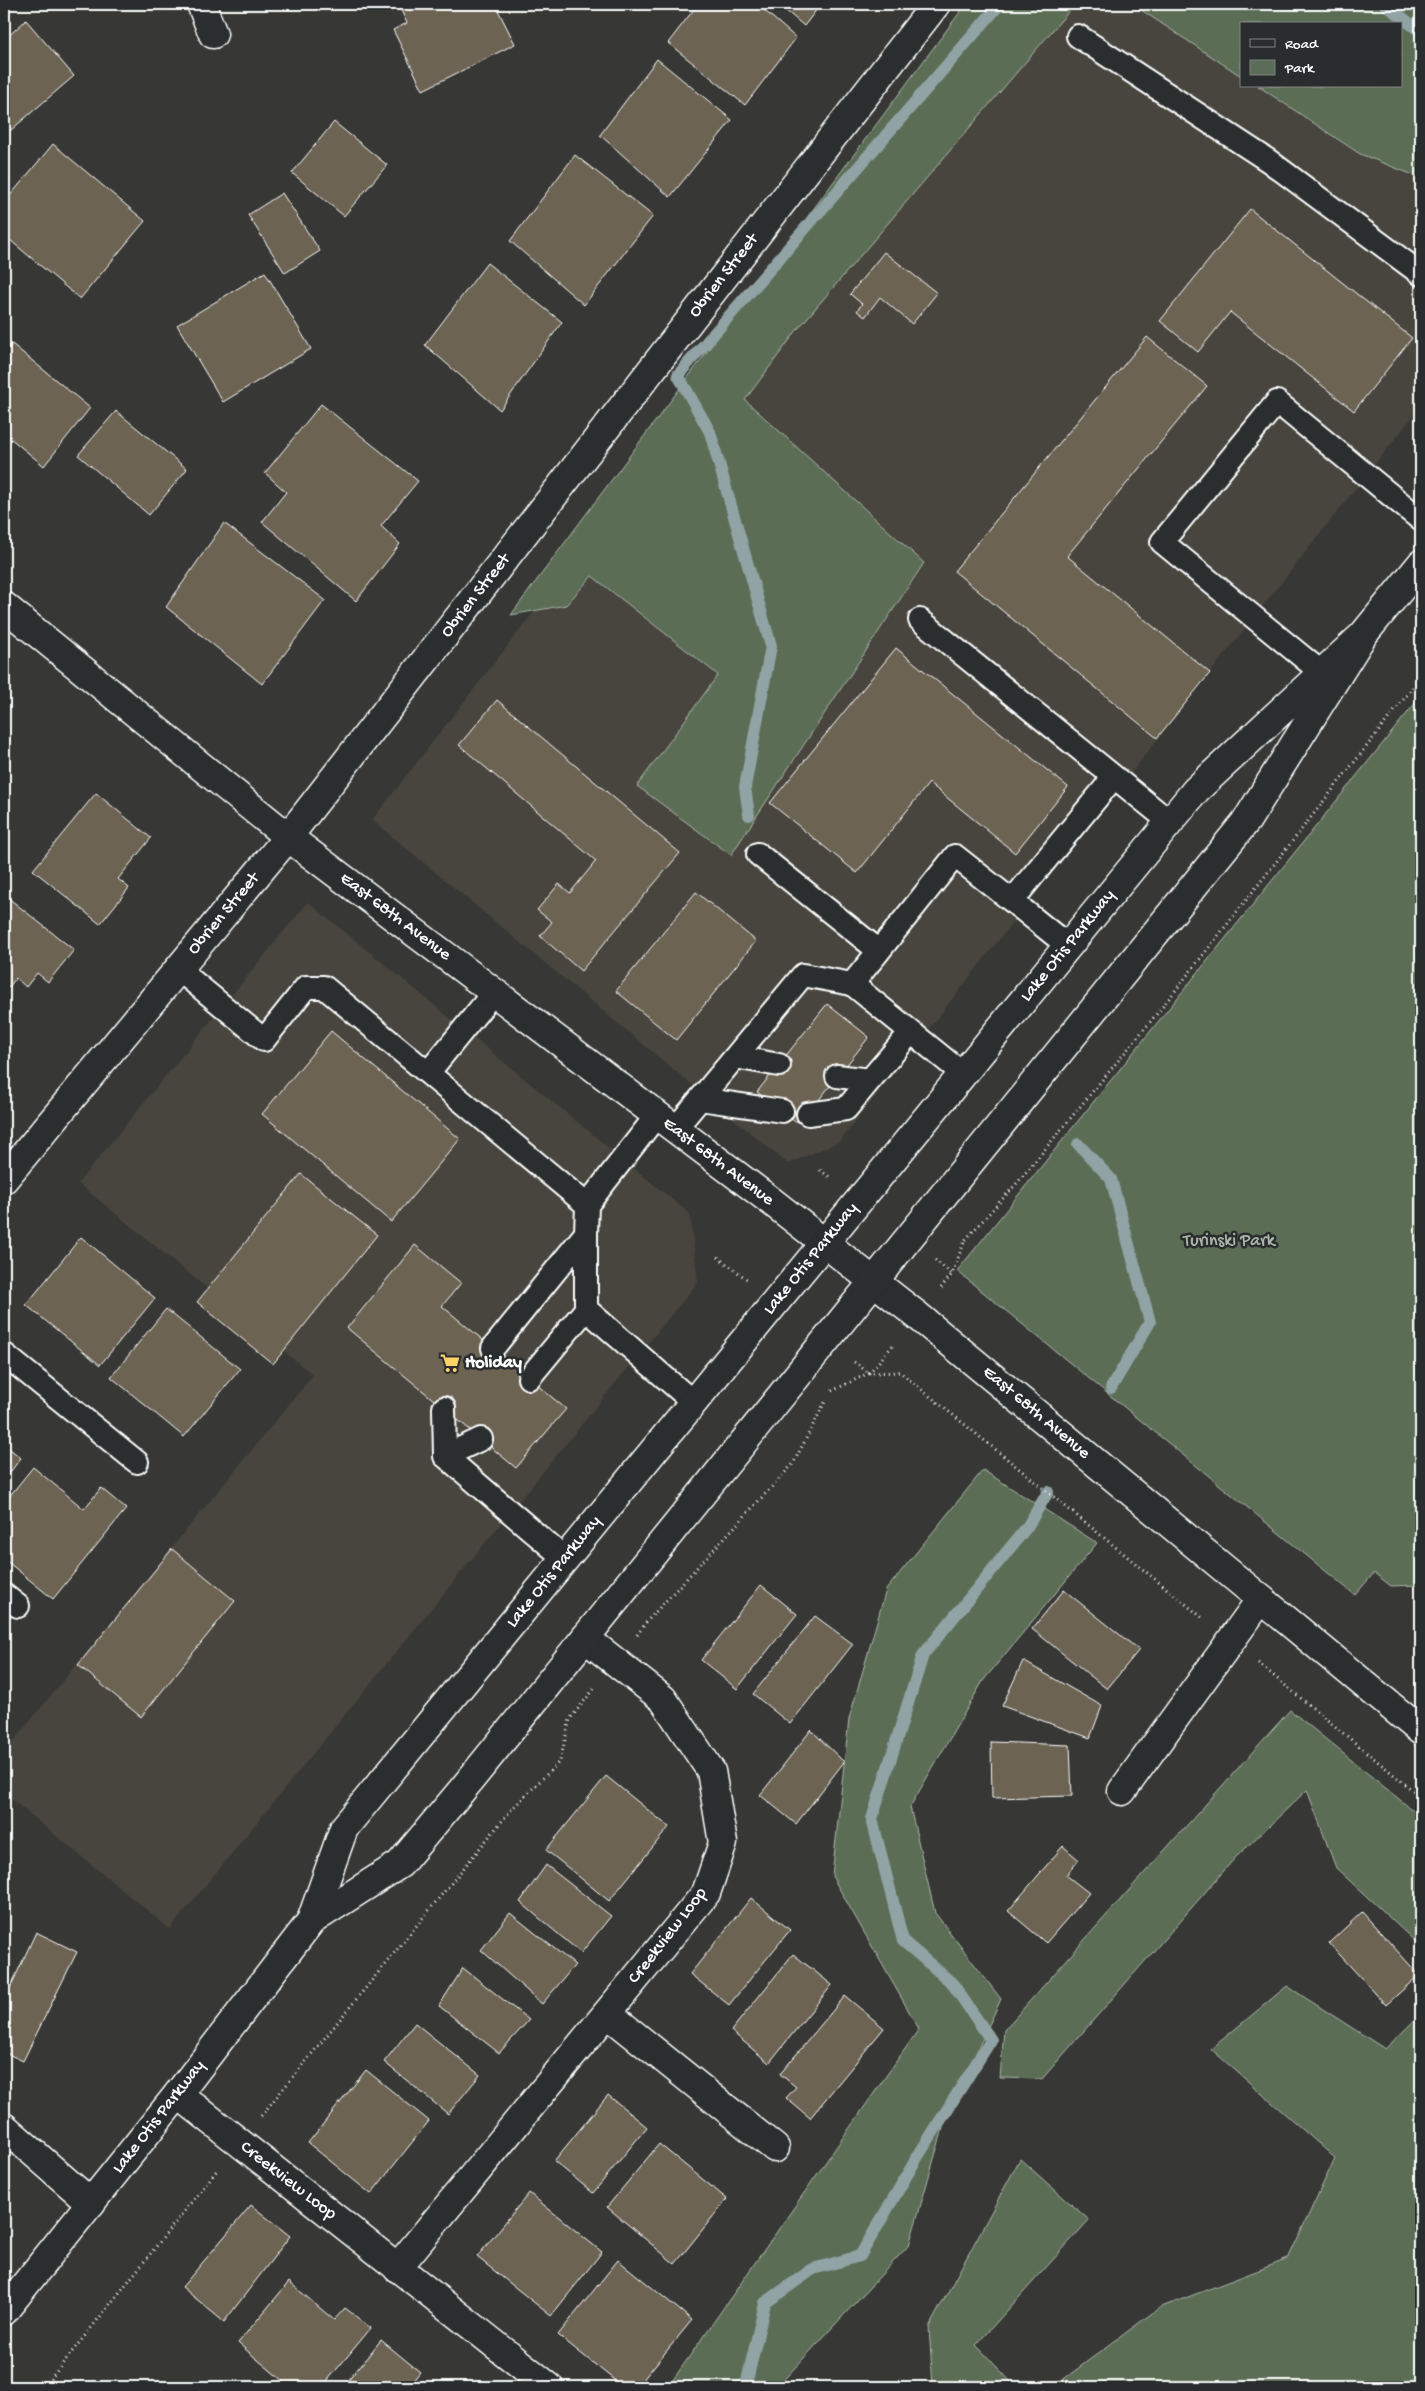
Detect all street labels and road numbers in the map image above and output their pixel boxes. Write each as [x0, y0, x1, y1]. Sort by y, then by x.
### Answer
street label: Obrien Street [685, 229, 764, 322]
street label: Obrien Street [437, 549, 516, 642]
street label: Obrien Street [184, 867, 265, 959]
street label: East 68th Avenue [335, 868, 455, 966]
street label: Lake Otis Parkway [1016, 886, 1120, 1006]
street label: East 68th Avenue [658, 1113, 778, 1211]
street label: Lake Otis Parkway [759, 1199, 863, 1319]
street label: East 68th Avenue [978, 1362, 1095, 1465]
street label: Lake Otis Parkway [502, 1512, 606, 1632]
street label: Creekview Loop [624, 1884, 712, 1988]
street label: Lake Otis Parkway [108, 2056, 210, 2178]
street label: Creekview Loop [236, 2137, 340, 2225]

